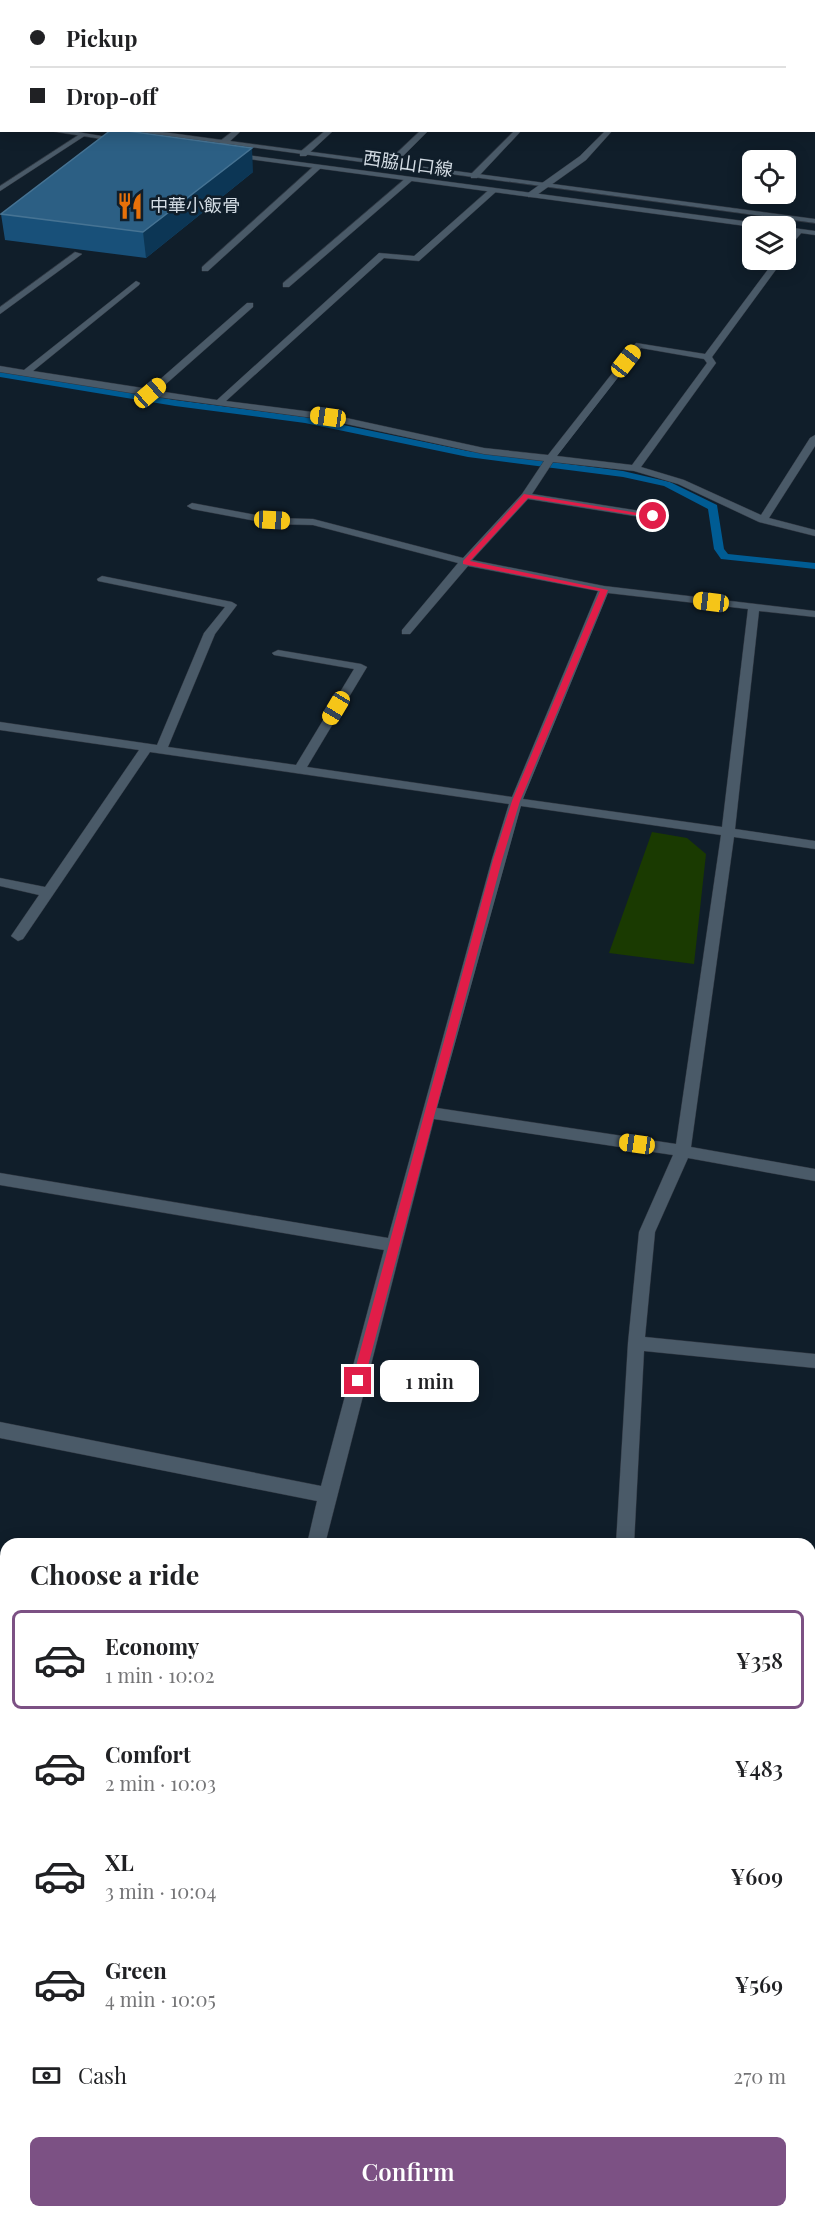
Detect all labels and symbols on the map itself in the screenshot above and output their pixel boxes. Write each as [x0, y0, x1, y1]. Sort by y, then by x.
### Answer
street label: 西脇山口線 [362, 145, 454, 181]
restaurant icon: 中華小飯骨 [115, 191, 145, 221]
place label: 中華小飯骨 [150, 193, 240, 217]
car [608, 341, 644, 381]
car [131, 374, 169, 412]
car [309, 406, 347, 428]
route start [639, 502, 666, 529]
car [254, 510, 290, 530]
car [692, 591, 730, 613]
car [319, 688, 353, 728]
car [618, 1133, 656, 1155]
callout: 1 min [379, 1360, 478, 1402]
route end [344, 1367, 371, 1394]

